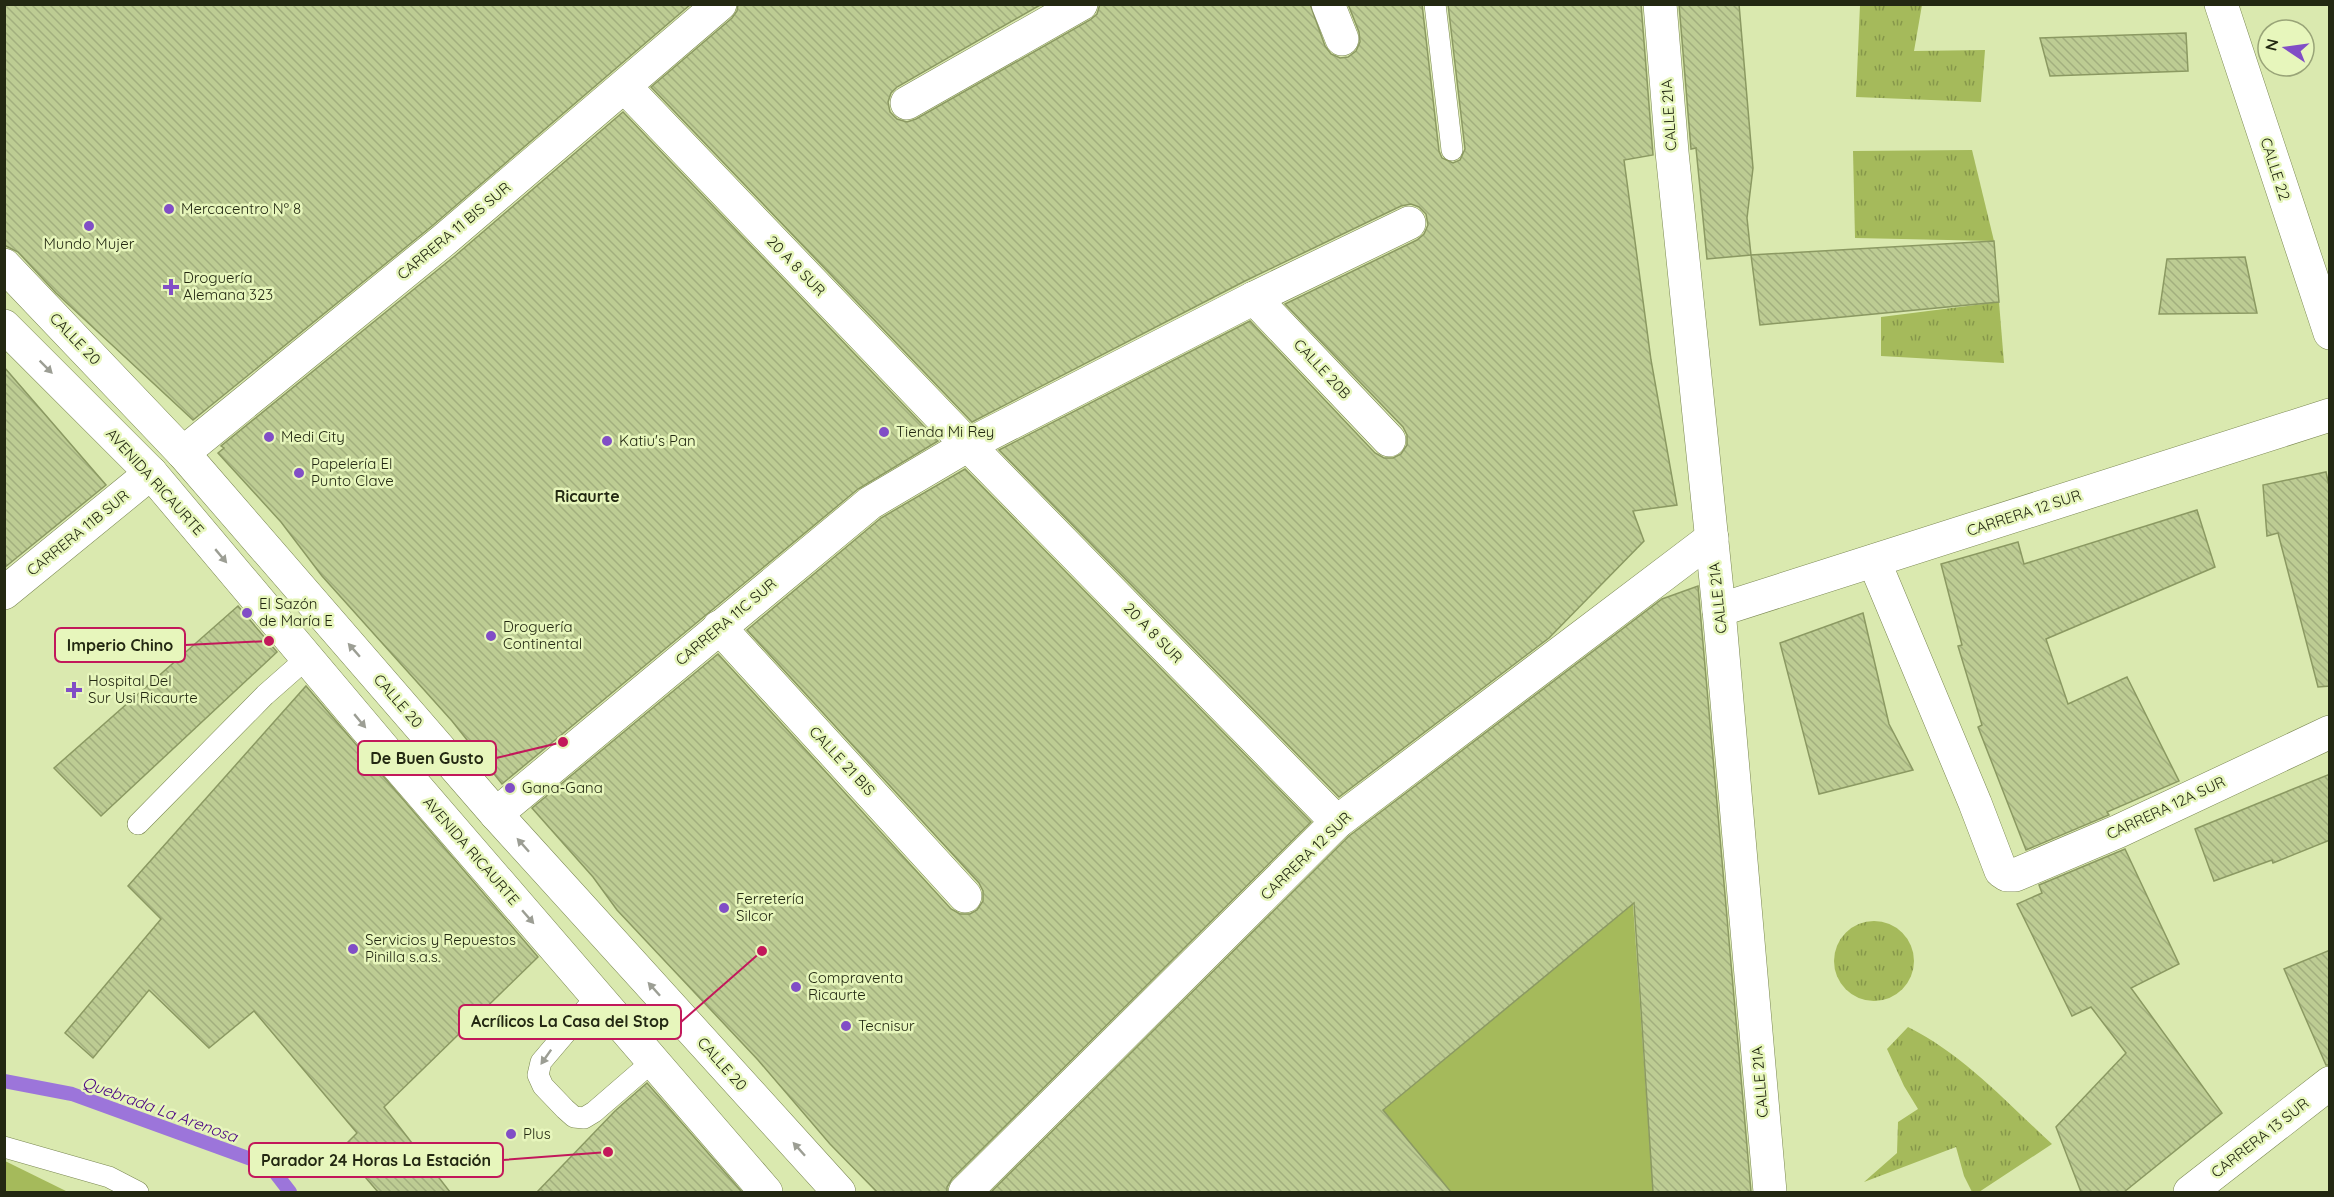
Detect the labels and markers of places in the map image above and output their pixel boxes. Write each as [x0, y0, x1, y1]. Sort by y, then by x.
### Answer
place label: Mercacentro Nº 8 [181, 199, 301, 218]
marker: Mercacentro Nº 8 [162, 202, 176, 216]
marker: Mundo Mujer [82, 219, 96, 233]
place label: Mundo Mujer [43, 234, 135, 253]
place label: Droguería Alemana 323 [183, 268, 273, 304]
marker: Droguería Alemana 323 [164, 280, 178, 294]
place label: Tienda Mi Rey [896, 422, 994, 441]
marker: Tienda Mi Rey [877, 425, 891, 439]
place label: Medi City [281, 427, 345, 446]
marker: Medi City [262, 430, 276, 444]
place label: Katiu's Pan [619, 431, 696, 450]
marker: Katiu's Pan [600, 434, 614, 448]
place label: Papelería El Punto Clave [311, 454, 394, 490]
marker: Papelería El Punto Clave [292, 466, 306, 480]
place label: El Sazón de María E [259, 594, 333, 630]
marker: El Sazón de María E [240, 606, 254, 620]
place label: Droguería Continental [503, 617, 582, 653]
callout: Imperio Chino [55, 628, 185, 662]
marker: Droguería Continental [484, 629, 498, 643]
place label: Hospital Del Sur Usi Ricaurte [88, 671, 198, 707]
marker: Hospital Del Sur Usi Ricaurte [65, 681, 83, 699]
callout: De Buen Gusto [358, 741, 496, 775]
place label: Gana-Gana [522, 778, 603, 797]
marker: Gana-Gana [503, 781, 517, 795]
place label: Ferretería Silcor [736, 889, 804, 925]
marker: Ferretería Silcor [717, 901, 731, 915]
place label: Servicios y Repuestos Pinilla s.a.s. [365, 930, 516, 966]
marker: Servicios y Repuestos Pinilla s.a.s. [346, 942, 360, 956]
place label: Compraventa Ricaurte [808, 968, 903, 1004]
marker: Compraventa Ricaurte [789, 980, 803, 994]
callout: Acrílicos La Casa del Stop [459, 1005, 681, 1039]
place label: Tecnisur [858, 1016, 915, 1035]
marker: Tecnisur [839, 1019, 853, 1033]
place label: Plus [523, 1124, 551, 1143]
marker: Plus [504, 1127, 518, 1141]
callout: Parador 24 Horas La Estación [249, 1143, 503, 1177]

